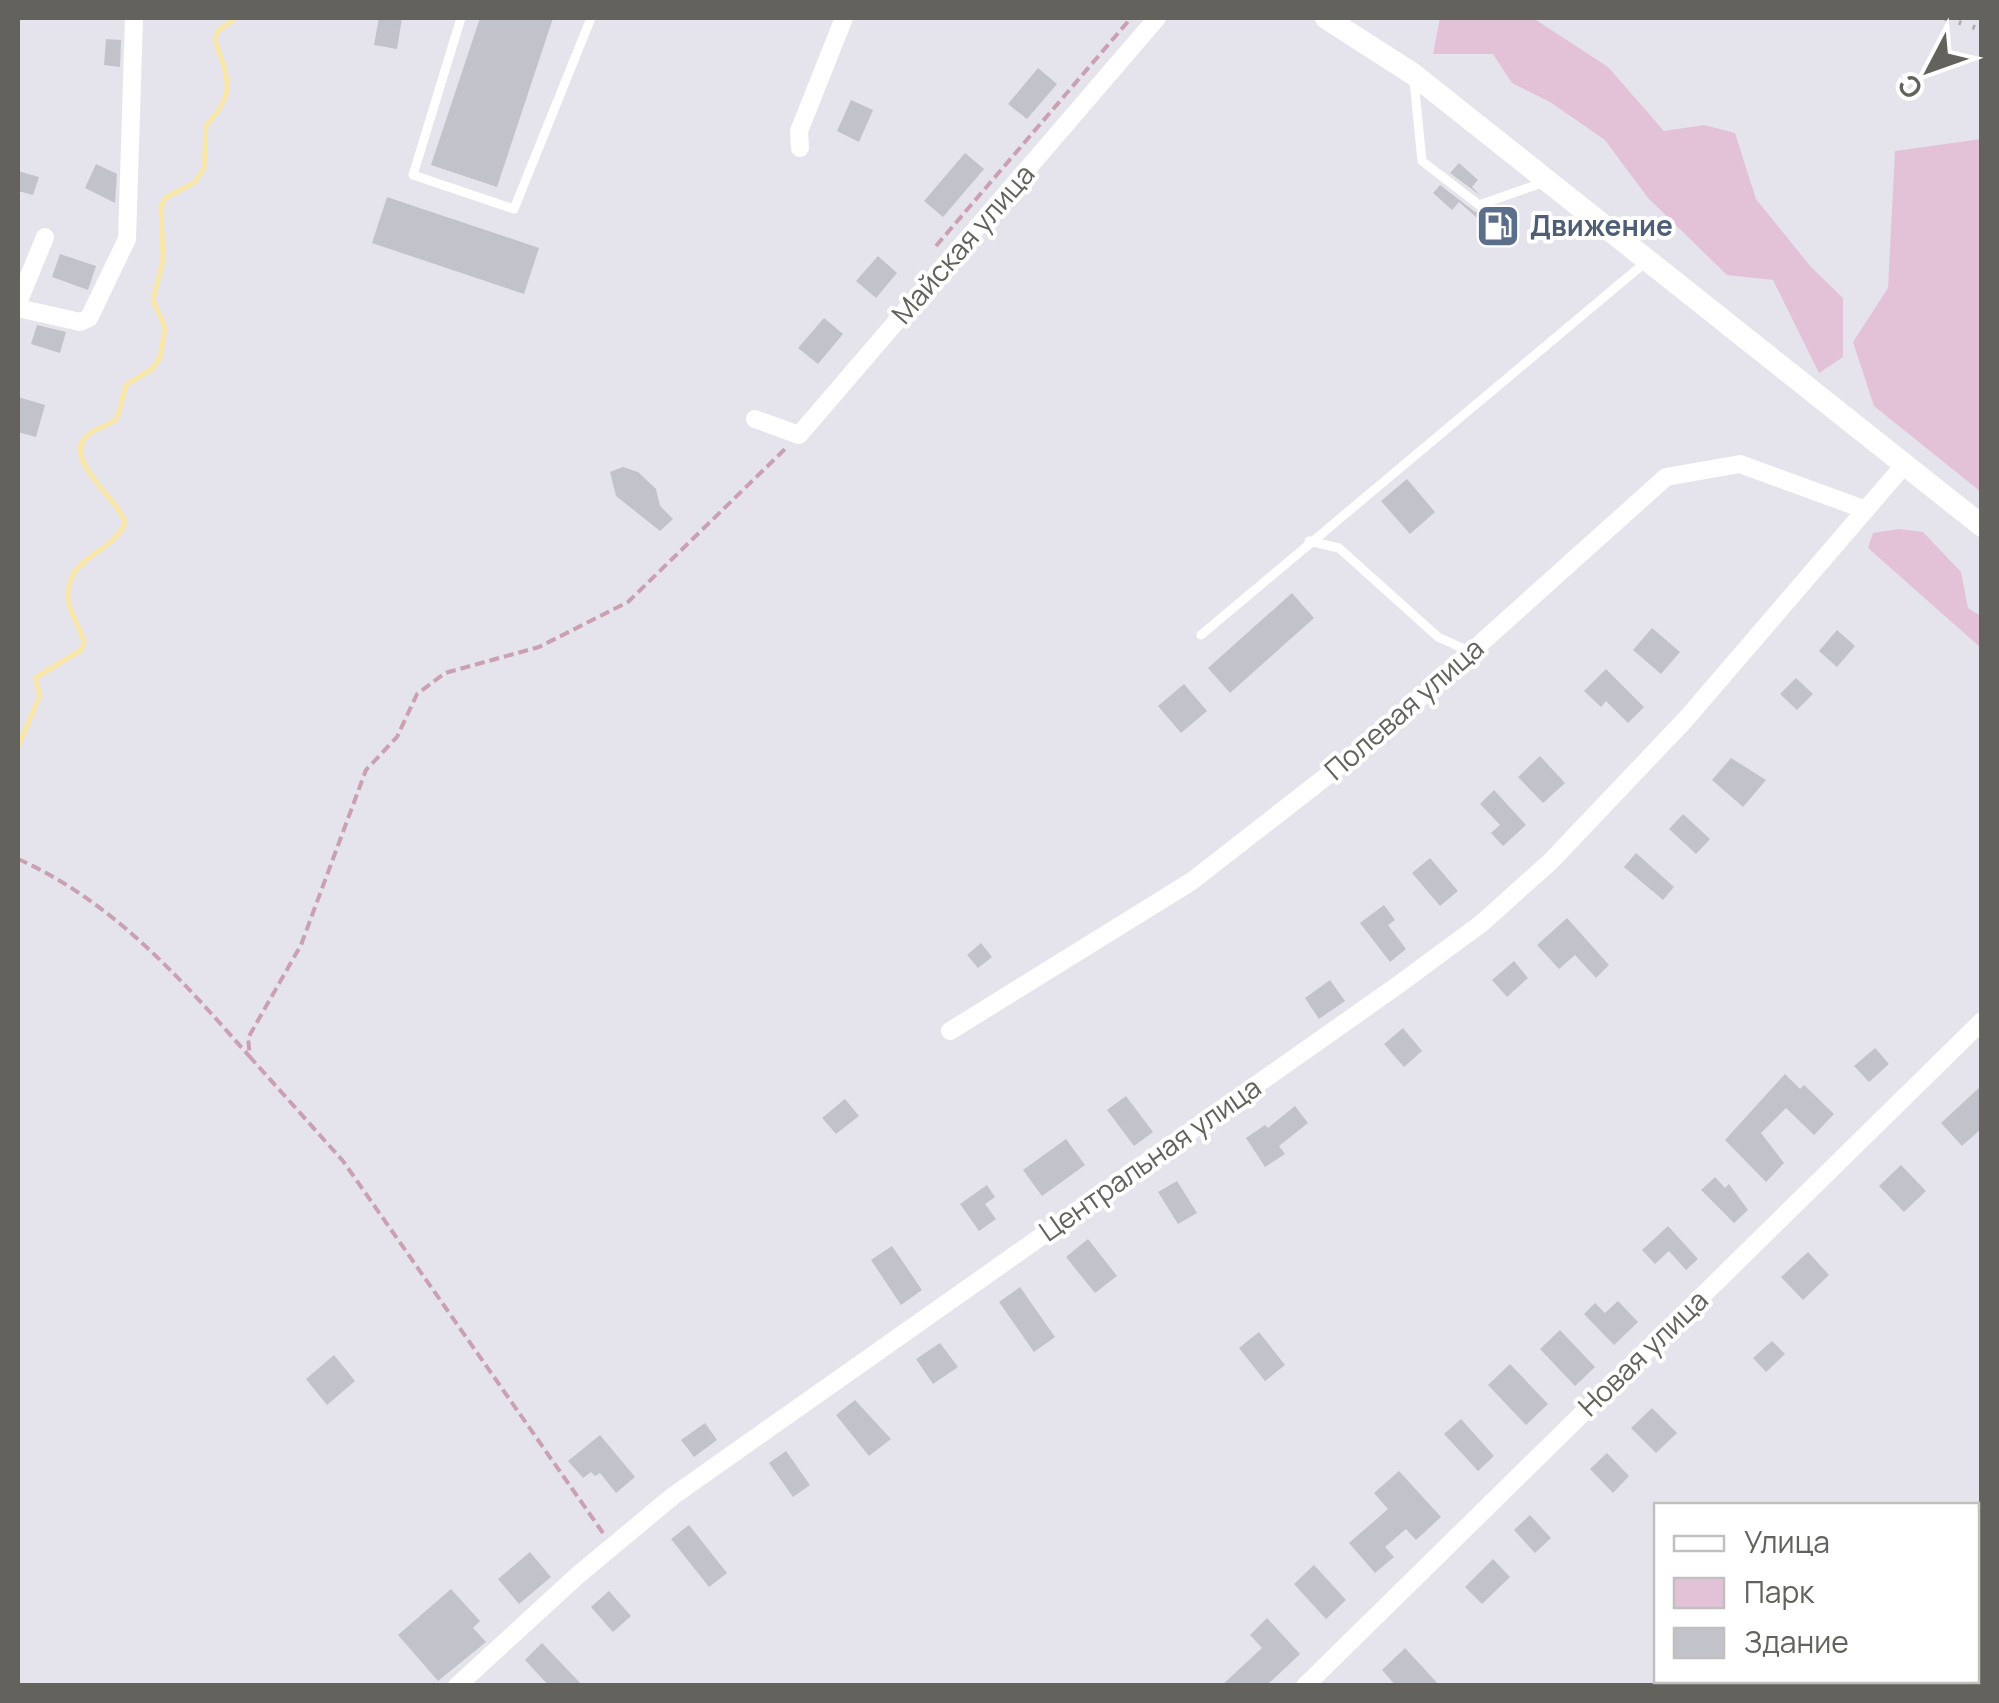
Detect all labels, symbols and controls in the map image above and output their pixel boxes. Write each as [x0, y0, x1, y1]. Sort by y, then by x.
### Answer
north arrow [1879, 20, 1979, 120]
text: С [1888, 67, 1931, 107]
street label: Майская улица [882, 155, 1042, 331]
fuel station icon: Движение [1475, 203, 1521, 249]
place label: Движение [1530, 206, 1673, 244]
street label: Полевая улица [1316, 629, 1491, 788]
street label: Центральная улица [1031, 1067, 1268, 1249]
street label: Новая улица [1569, 1281, 1715, 1424]
legend [1654, 1503, 1979, 1683]
text: Улица [1744, 1521, 1830, 1562]
text: Парк [1744, 1571, 1815, 1612]
text: Здание [1744, 1621, 1849, 1662]

